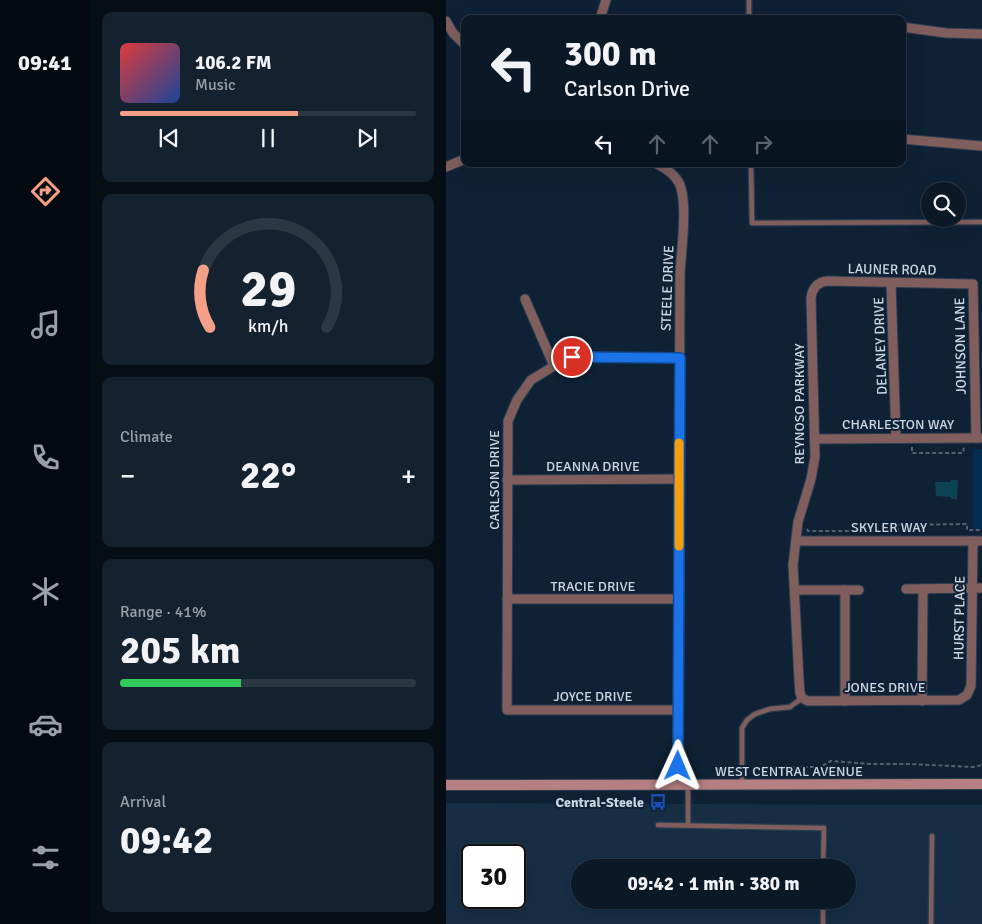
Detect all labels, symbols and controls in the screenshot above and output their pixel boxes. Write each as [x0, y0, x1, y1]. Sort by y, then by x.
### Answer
text: 300 m [564, 32, 657, 75]
icon: left [481, 35, 546, 100]
text: 09:41 [18, 49, 72, 76]
text: 106.2 FM [195, 51, 272, 75]
text: Music [195, 75, 236, 95]
text: Carlson Drive [564, 75, 690, 102]
icon: previous [155, 124, 183, 152]
icon: pause [254, 124, 282, 152]
icon: next [353, 124, 381, 152]
icon: left [590, 130, 618, 158]
icon: ahead [643, 130, 671, 158]
icon: ahead [696, 130, 724, 158]
icon: right [749, 130, 777, 158]
icon: directions [28, 174, 63, 209]
map controls [921, 182, 966, 227]
button: search [921, 182, 966, 227]
street label: STEELE DRIVE [658, 245, 677, 331]
text: 29 [240, 257, 296, 321]
street label: LAUNER ROAD [848, 260, 936, 279]
street label: DELANEY DRIVE [870, 297, 891, 395]
street label: JOHNSON LANE [951, 297, 970, 395]
icon: music [28, 307, 63, 342]
text: km/h [248, 315, 288, 337]
pin [551, 336, 593, 378]
icon: arrive [558, 343, 586, 371]
street label: REYNOSO PARKWAY [791, 344, 808, 464]
street label: CHARLESTON WAY [842, 416, 954, 433]
text: Climate [120, 427, 173, 447]
street label: CARLSON DRIVE [486, 430, 503, 530]
icon: phone [28, 440, 63, 475]
text: 22° [240, 452, 296, 499]
street label: DEANNA DRIVE [546, 458, 640, 475]
text: − [120, 459, 135, 493]
text: + [401, 459, 416, 493]
street label: SKYLER WAY [851, 519, 927, 536]
icon: climate [28, 574, 63, 609]
street label: HURST PLACE [950, 576, 969, 660]
street label: TRACIE DRIVE [551, 578, 635, 595]
text: Range · 41% [120, 602, 206, 622]
text: 205 km [120, 627, 241, 674]
street label: JONES DRIVE [844, 679, 926, 696]
street label: JOYCE DRIVE [554, 688, 633, 705]
icon: car [28, 707, 63, 742]
position arrow [651, 739, 703, 791]
street label: WEST CENTRAL AVENUE [715, 763, 863, 780]
text: Arrival [120, 792, 166, 812]
bus stop icon: Central-Steele [648, 792, 668, 812]
place label: Central-Steele [556, 794, 644, 811]
text: 09:42 [120, 817, 213, 864]
icon: filters [28, 840, 63, 875]
speed limit sign: 30 [461, 844, 526, 909]
text: 09:42 · 1 min · 380 m [627, 872, 800, 896]

